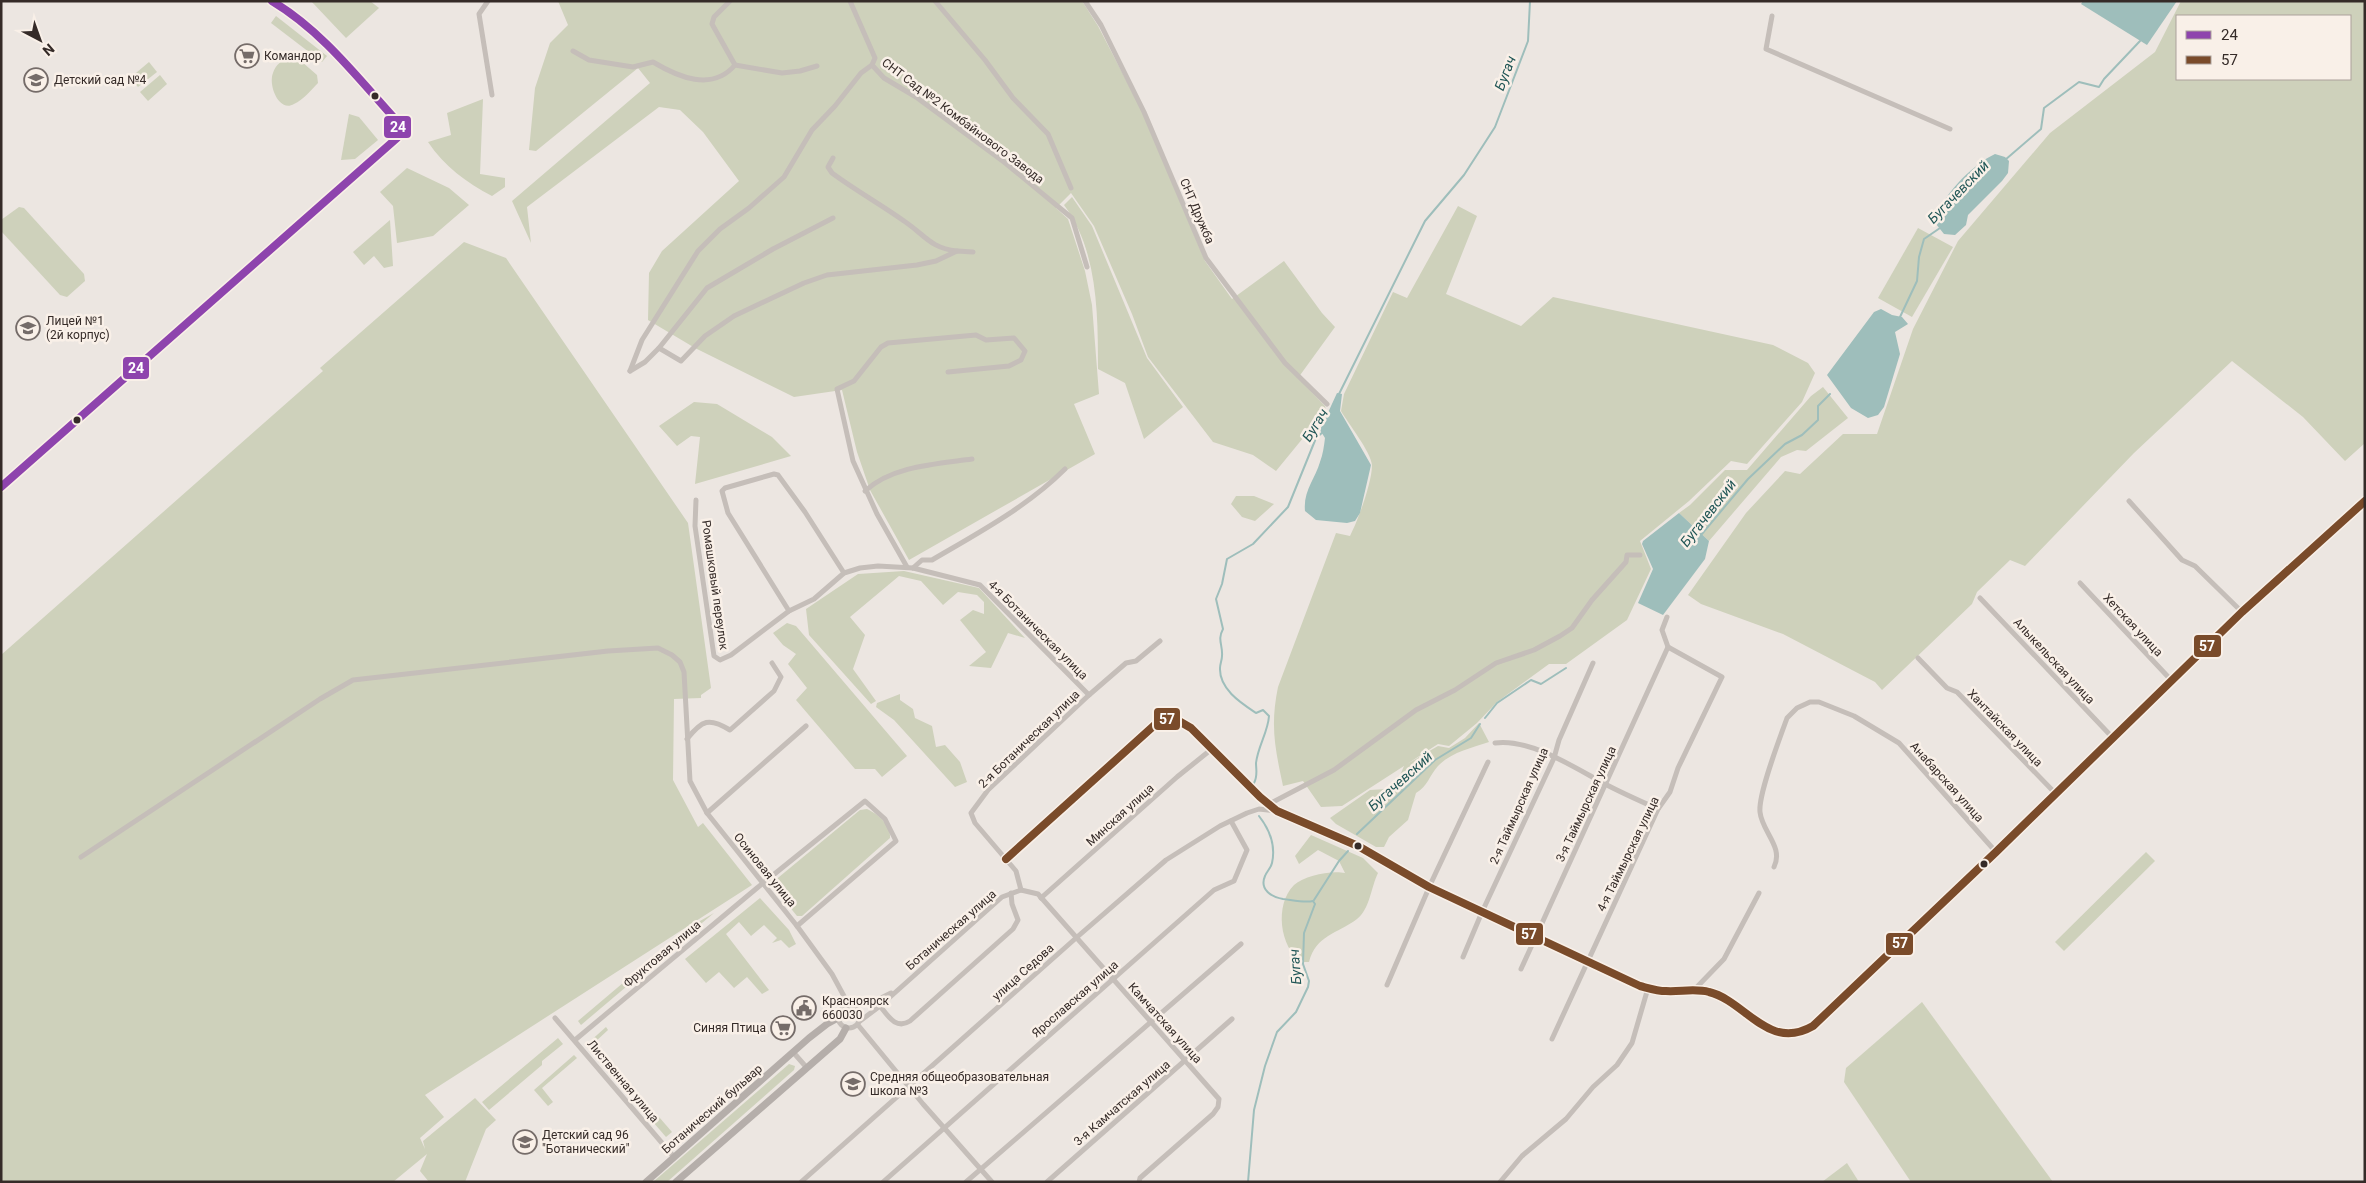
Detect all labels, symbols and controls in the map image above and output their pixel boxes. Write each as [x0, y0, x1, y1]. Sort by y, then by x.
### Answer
north arrow [15, 15, 65, 65]
legend [2176, 15, 2351, 80]
text: 24 [2221, 26, 2238, 44]
text: N [40, 41, 58, 59]
supermarket icon: Командор [234, 43, 260, 69]
place label: Командор [264, 49, 322, 63]
text: 57 [2221, 51, 2238, 69]
water label: Бугач [1491, 54, 1519, 92]
street label: СНТ Сад №2 Комбайнового Завода [879, 56, 1047, 186]
school or university icon: Детский сад №4 [23, 67, 49, 93]
place label: Детский сад №4 [54, 73, 147, 87]
unlabelled marker [370, 91, 380, 101]
line badge: 24 [383, 115, 412, 139]
text: 24 [390, 119, 406, 135]
water label: Бугачевский [1924, 157, 1992, 227]
street label: СНТ Дружба [1177, 176, 1217, 246]
place label: Лицей №1 (2й корпус) [46, 314, 110, 342]
school or university icon: Лицей №1 (2й корпус) [15, 315, 41, 341]
line badge: 24 [122, 356, 150, 380]
text: 24 [128, 360, 144, 376]
water label: Бугач [1299, 406, 1331, 444]
unlabelled marker [72, 415, 82, 425]
water label: Бугачевский [1677, 476, 1739, 550]
street label: Ромашковый переулок [699, 519, 731, 651]
street label: 4-я Ботаническая улица [985, 577, 1091, 683]
street label: Хетская улица [2100, 591, 2166, 659]
street label: Алыкельская улица [2011, 615, 2097, 707]
line badge: 57 [2193, 634, 2222, 658]
text: 57 [2199, 638, 2215, 654]
street label: Хантайская улица [1965, 686, 2045, 770]
street label: 2-я Ботаническая улица [976, 687, 1082, 791]
line badge: 57 [1153, 707, 1181, 731]
text: 57 [1159, 711, 1175, 727]
street label: Анабарская улица [1907, 739, 1987, 825]
street label: 3-я Таймырская улица [1553, 744, 1619, 864]
street label: 2-я Таймырская улица [1487, 746, 1551, 866]
water label: Бугачевский [1365, 748, 1435, 814]
street label: Минская улица [1083, 781, 1157, 849]
street label: 4-я Таймырская улица [1594, 794, 1662, 914]
street label: Осиновая улица [731, 830, 799, 910]
unlabelled marker [1353, 841, 1363, 851]
unlabelled marker [1979, 859, 1989, 869]
street label: Ботаническая улица [903, 887, 999, 973]
street label: Фруктовая улица [621, 918, 703, 990]
line badge: 57 [1515, 922, 1544, 946]
text: 57 [1521, 926, 1537, 942]
line badge: 57 [1885, 932, 1914, 956]
text: 57 [1892, 935, 1908, 951]
street label: улица Седова [989, 941, 1057, 1003]
water label: Бугач [1286, 949, 1304, 985]
street label: Ярославская улица [1029, 958, 1121, 1040]
street label: Камчатская улица [1125, 980, 1205, 1066]
place label: Красноярск 660030 [822, 994, 889, 1022]
public building icon: Красноярск 660030 [791, 995, 817, 1021]
supermarket icon: Синяя Птица [770, 1015, 796, 1041]
place label: Синяя Птица [693, 1021, 766, 1035]
street label: Лиственная улица [584, 1037, 662, 1125]
street label: 3-я Камчатская улица [1071, 1057, 1173, 1149]
street label: Ботанический бульвар [659, 1061, 765, 1156]
place label: Средняя общеобразовательная школа №3 [870, 1070, 1049, 1098]
school or university icon: Средняя общеобразовательная школа №3 [840, 1071, 866, 1097]
place label: Детский сад 96 "Ботанический" [542, 1128, 630, 1156]
school or university icon: Детский сад 96 "Ботанический" [512, 1129, 538, 1155]

